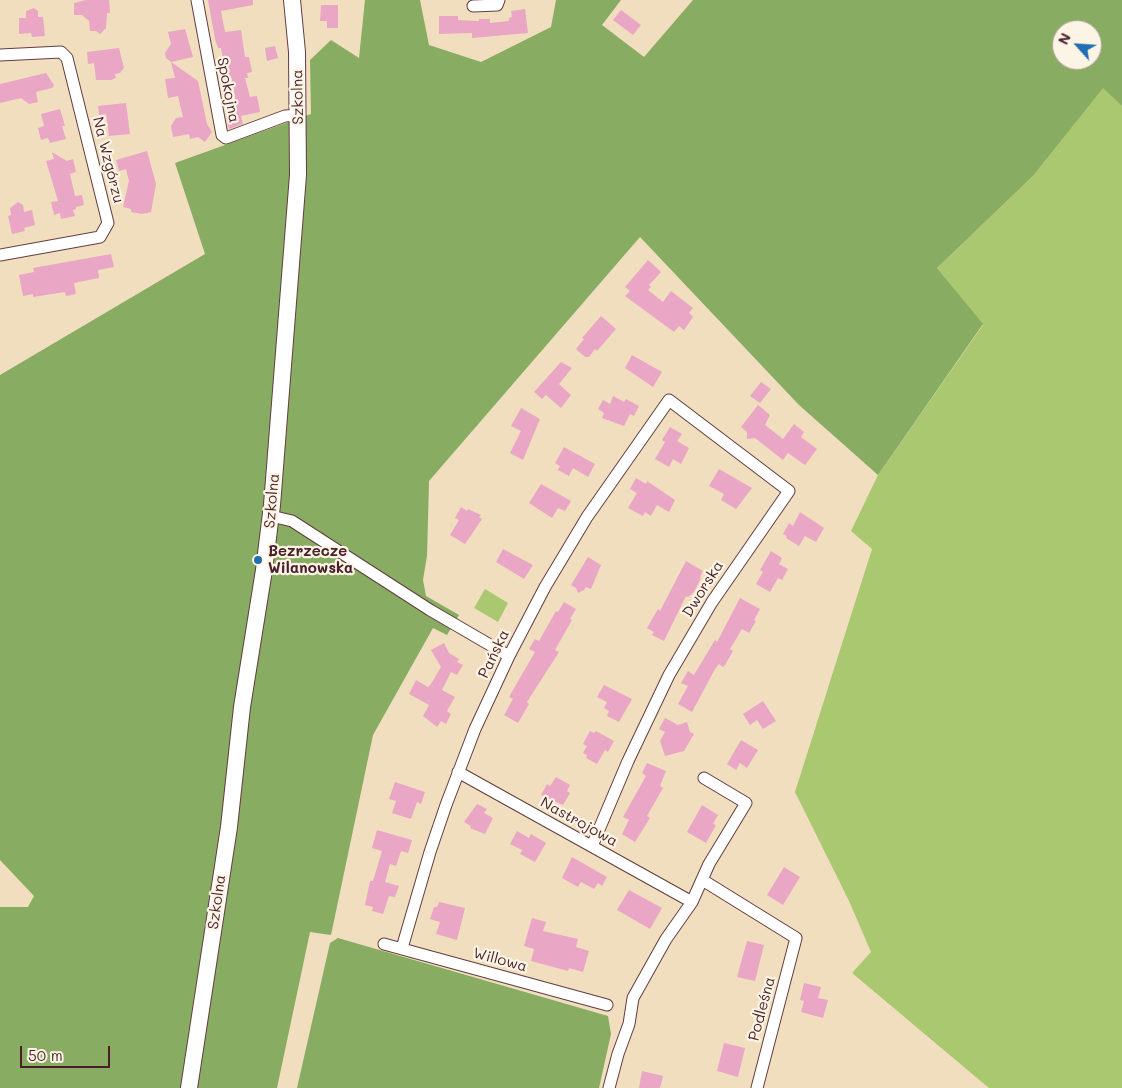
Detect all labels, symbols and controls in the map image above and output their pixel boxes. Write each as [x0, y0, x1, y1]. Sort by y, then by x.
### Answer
north arrow [1052, 20, 1102, 70]
text: N [1053, 30, 1075, 48]
street label: Spokojna [213, 56, 243, 124]
street label: Szkolna [289, 69, 307, 125]
street label: Na Wzgórzu [89, 115, 127, 205]
street label: Szkolna [261, 473, 283, 529]
place label: Bezrzecze Wilanowska [268, 542, 353, 577]
marker: Bezrzecze Wilanowska [252, 554, 264, 566]
street label: Dworska [679, 558, 727, 620]
street label: Pańska [475, 627, 513, 681]
street label: Nastrojowa [537, 793, 621, 851]
street label: Szkolna [204, 873, 230, 931]
street label: Willowa [471, 944, 529, 976]
street label: Podleśna [745, 975, 779, 1043]
scale bar [22, 1036, 112, 1068]
text: 50 m [28, 1045, 63, 1065]

